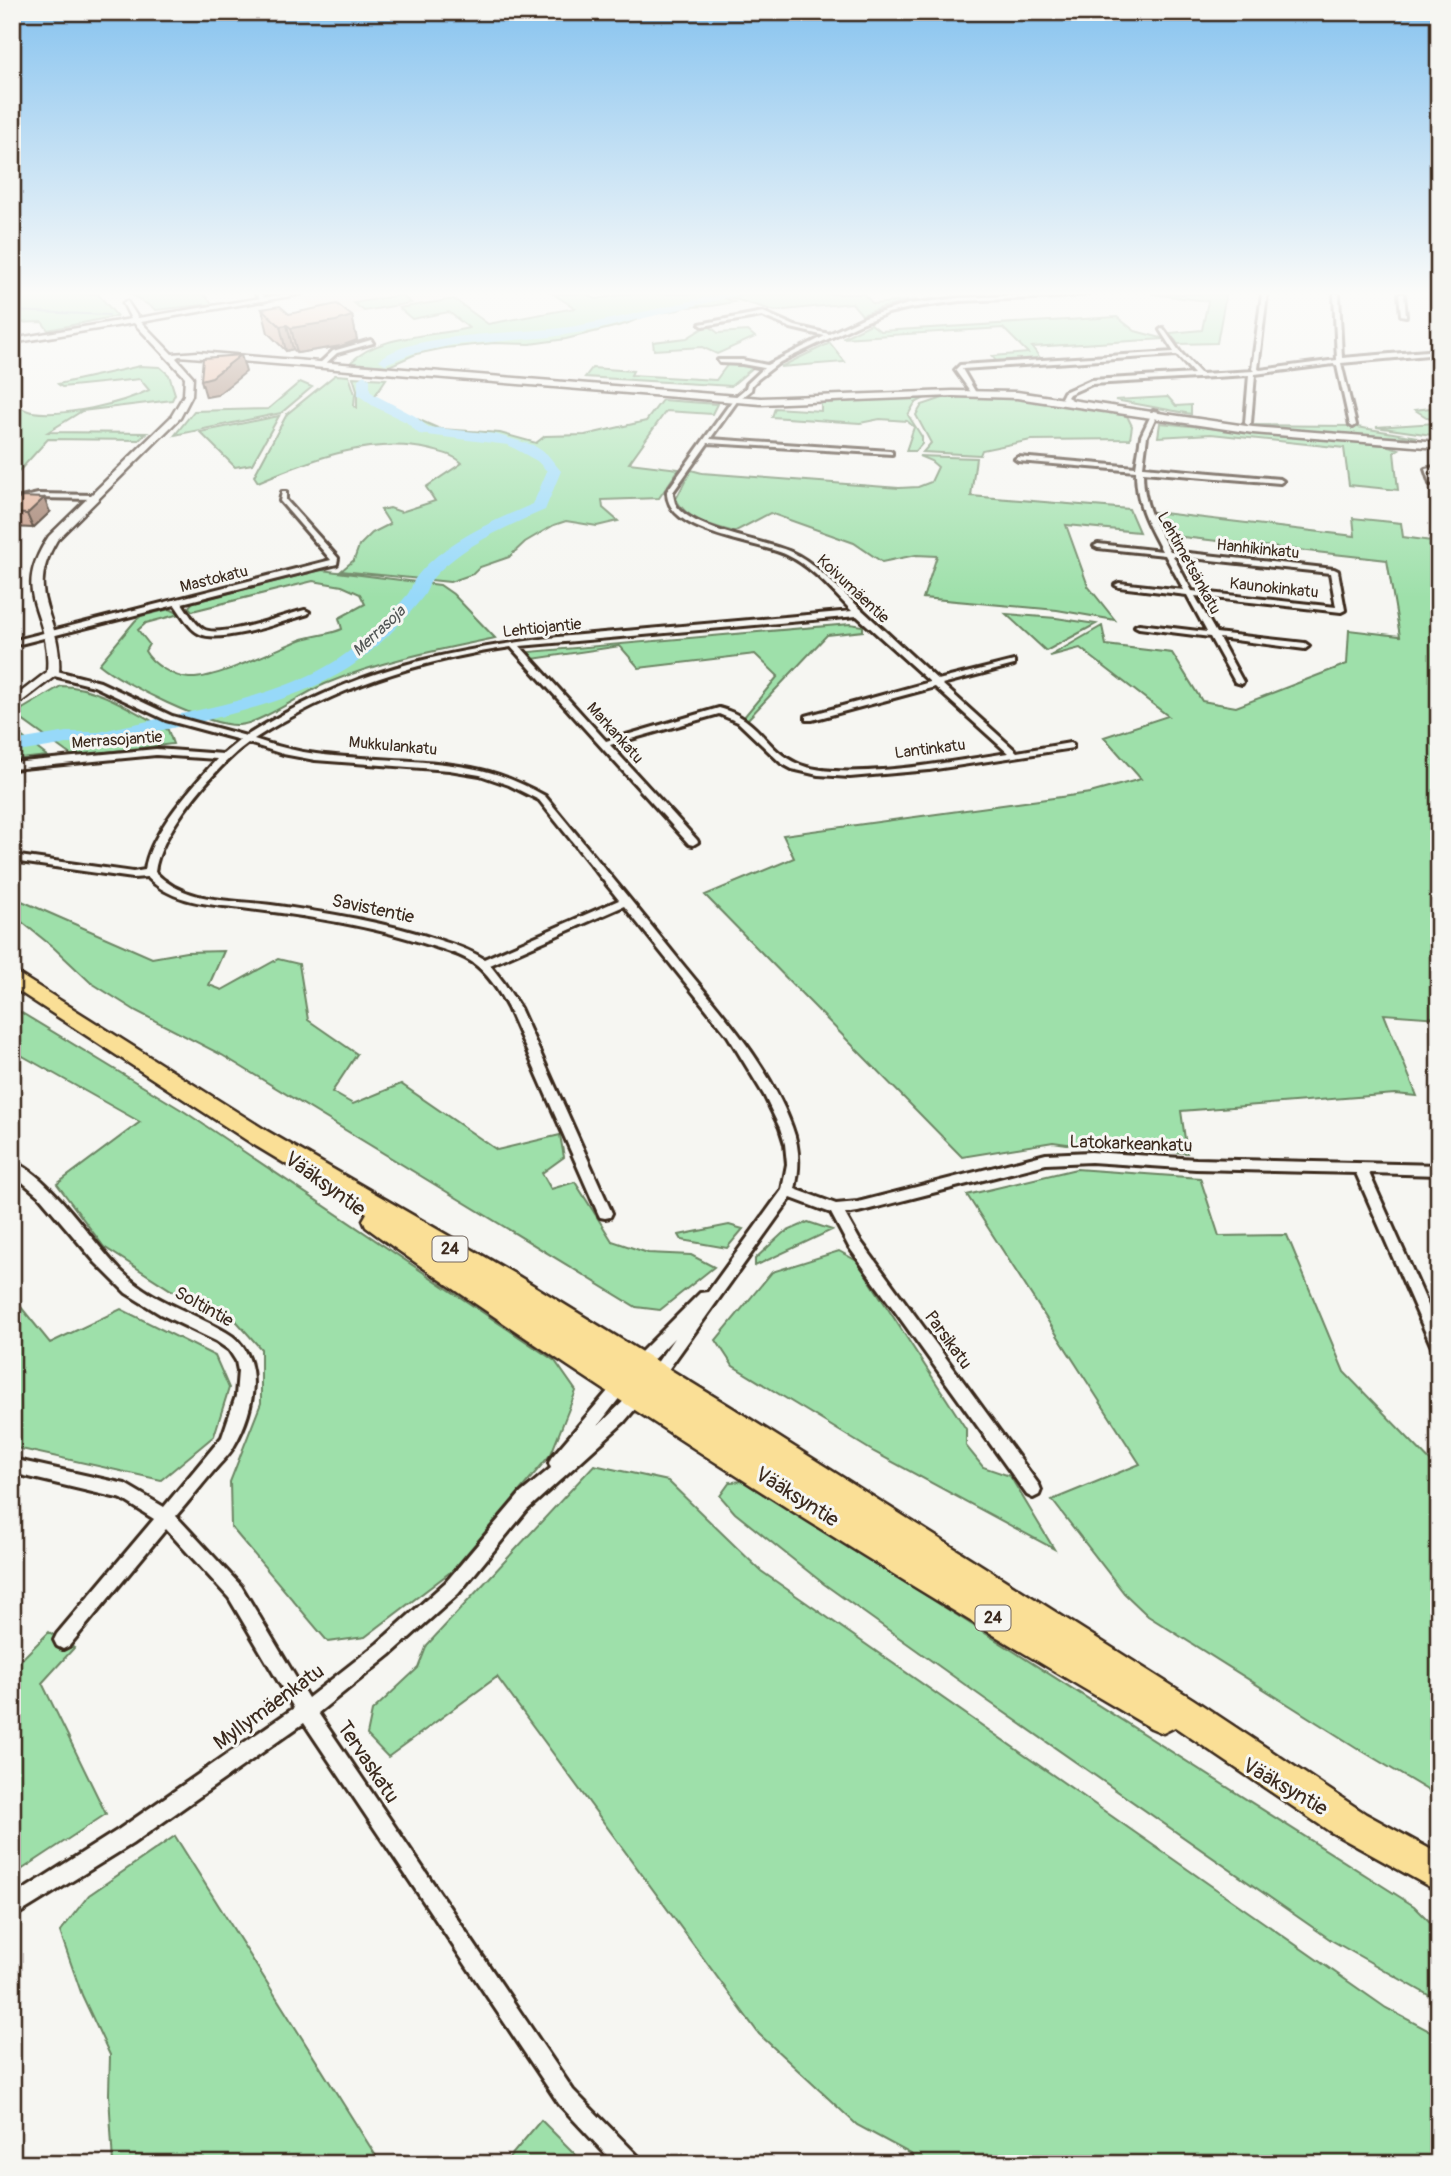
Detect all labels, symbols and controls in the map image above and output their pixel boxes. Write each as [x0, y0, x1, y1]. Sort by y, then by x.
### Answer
street label: Lehtimetsänkatu [1153, 508, 1225, 618]
street label: Hanhikinkatu [1216, 535, 1300, 563]
street label: Koivumäentie [813, 550, 893, 628]
street label: Mastokatu [178, 561, 250, 597]
street label: Kaunokinkatu [1229, 573, 1319, 603]
water label: Merrasoja [348, 600, 411, 661]
street label: Lehtiojantie [502, 614, 582, 642]
street label: Markankatu [582, 698, 648, 768]
street label: Merrasojantie [71, 727, 163, 753]
street label: Mukkulankatu [348, 732, 438, 760]
street label: Lantinkatu [893, 735, 967, 763]
street label: Savistentie [330, 889, 416, 929]
street label: Latokarkeankatu [1069, 1130, 1193, 1158]
street label: Vääksyntie [279, 1145, 371, 1223]
road number: 24 [433, 1236, 468, 1261]
street label: Soltintie [170, 1281, 238, 1333]
street label: Parsikatu [919, 1306, 977, 1374]
street label: Vääksyntie [750, 1461, 845, 1534]
road number: 24 [976, 1606, 1010, 1630]
street label: Myllymäenkatu [208, 1658, 330, 1756]
street label: Tervaskatu [331, 1716, 405, 1808]
street label: Vääksyntie [1238, 1752, 1333, 1822]

